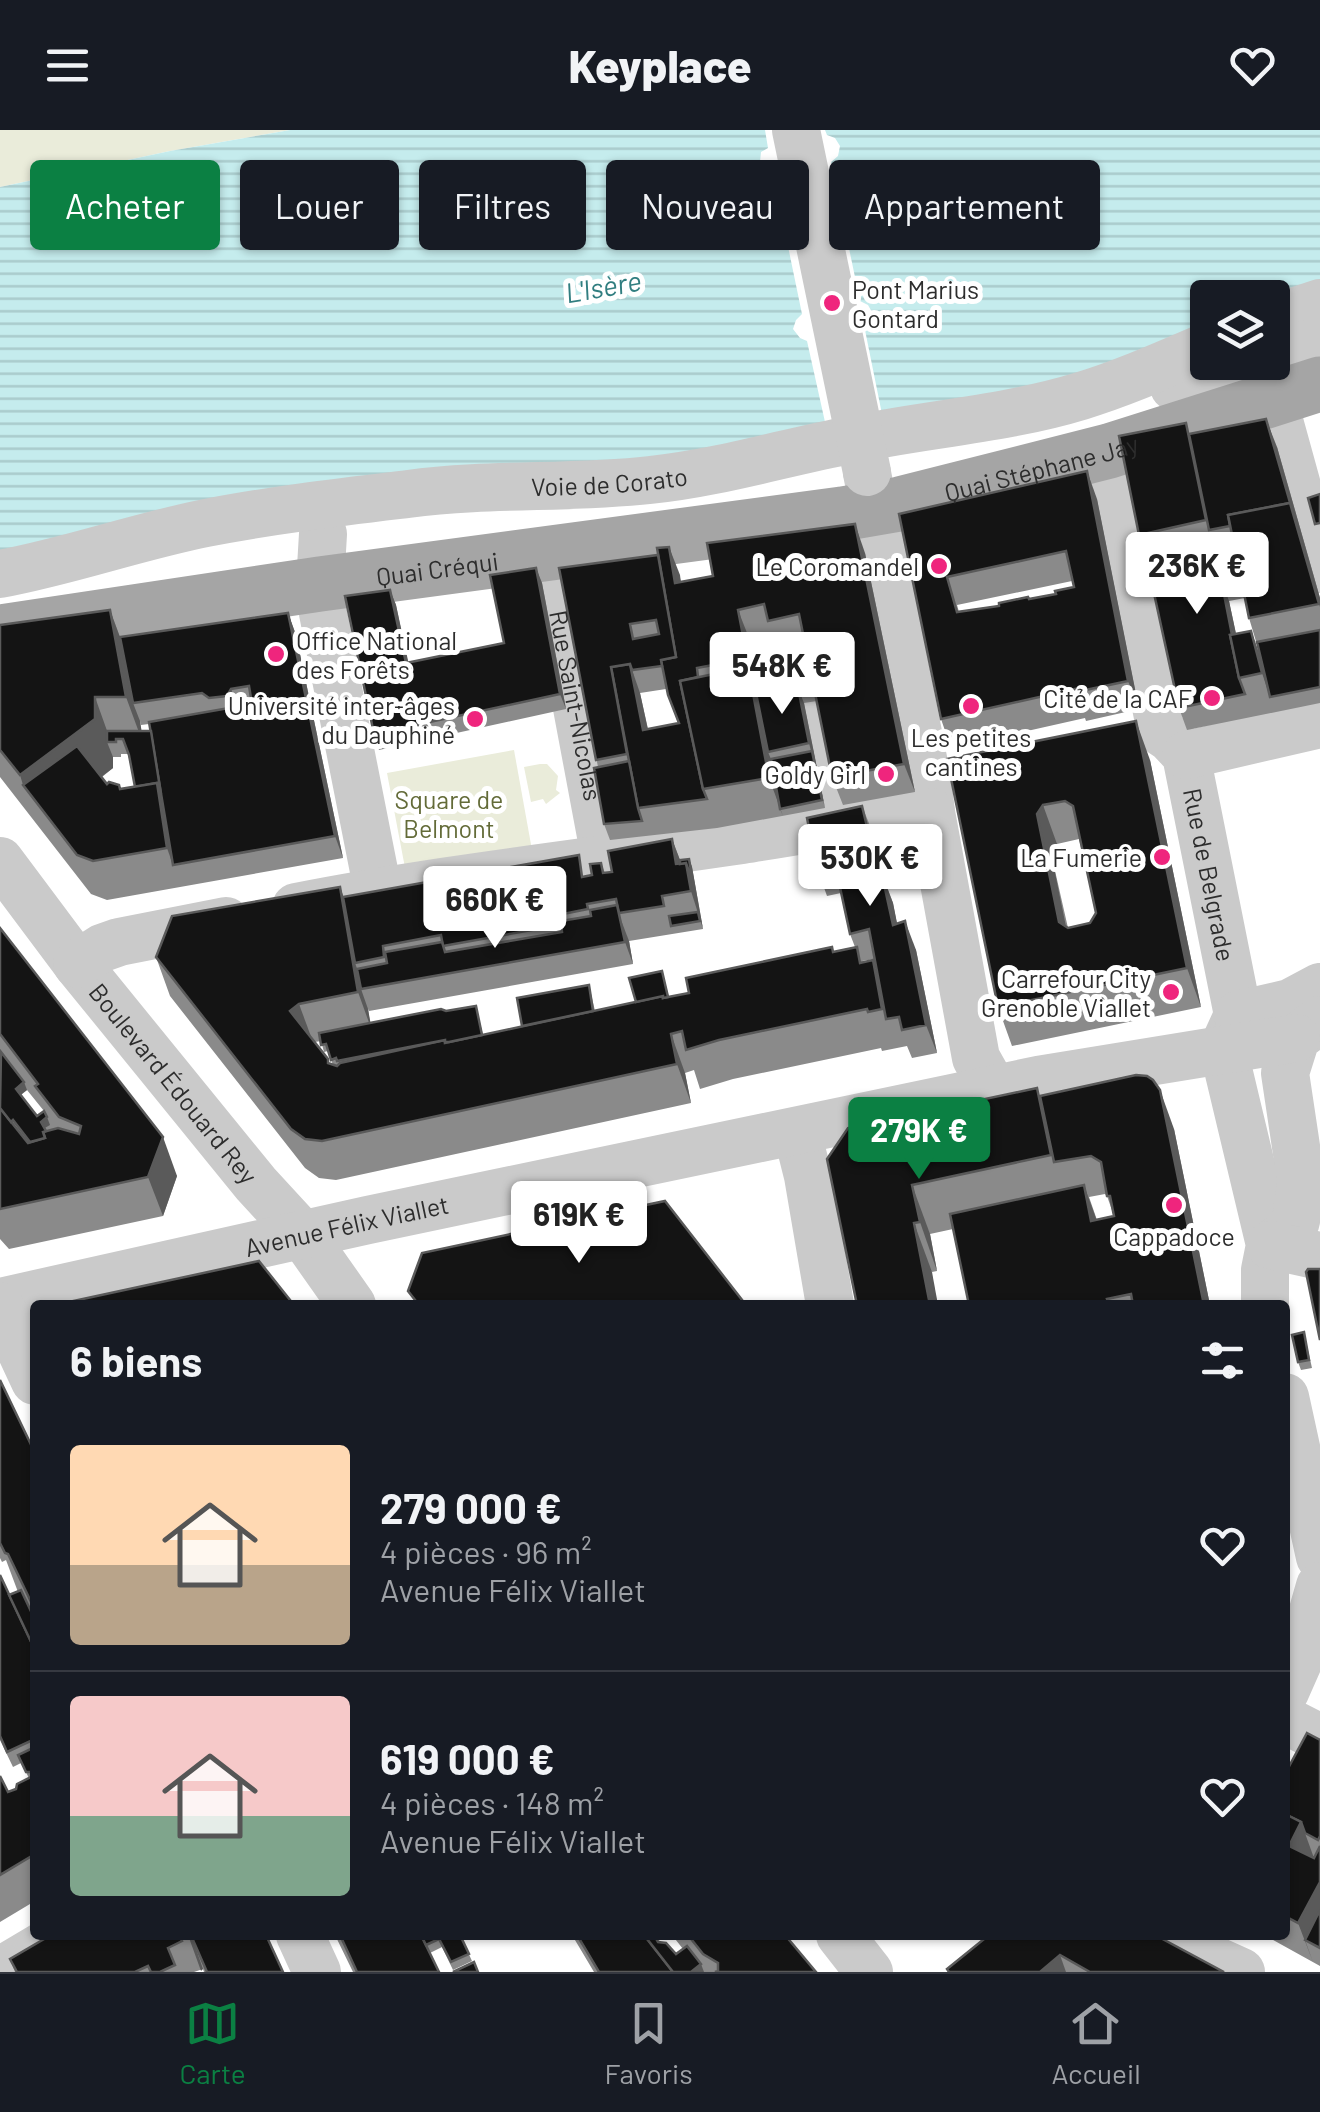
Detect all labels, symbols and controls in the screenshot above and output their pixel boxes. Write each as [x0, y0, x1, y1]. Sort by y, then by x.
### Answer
icon: menu [40, 38, 95, 93]
text: Keyplace [568, 38, 752, 92]
icon: heart [1225, 38, 1280, 93]
chip: Acheter [30, 160, 220, 250]
chip: Louer [240, 160, 399, 250]
chip: Filtres [419, 160, 586, 250]
chip: Nouveau [606, 160, 809, 250]
chip: Appartement [829, 160, 1100, 250]
water label: L'Isère [562, 263, 644, 309]
place label: Pont Marius Gontard [852, 274, 979, 333]
map controls [1190, 280, 1290, 380]
button: layers [1190, 280, 1290, 380]
marker: Pont Marius Gontard [821, 292, 843, 314]
street label: Quai Stéphane Jay [941, 428, 1142, 507]
street label: Voie de Corato [531, 460, 689, 501]
pin: 236K € [1116, 532, 1278, 617]
street label: Quai Créqui [374, 545, 500, 591]
text: 236K € [1148, 545, 1246, 583]
place label: Le Coromandel [756, 551, 919, 581]
marker: Le Coromandel [928, 555, 950, 577]
street label: Rue Saint-Nicolas [544, 608, 609, 803]
place label: Office National des Forêts [296, 625, 457, 684]
pin: 548K € [701, 632, 863, 717]
marker: Office National des Forêts [265, 643, 287, 665]
text: 548K € [732, 645, 832, 683]
place label: Cité de la CAF [1043, 683, 1192, 713]
marker: Cité de la CAF [1201, 687, 1223, 709]
place label: Université inter-âges du Dauphiné [228, 690, 455, 749]
marker: Les petites cantines [960, 695, 982, 717]
marker: Université inter-âges du Dauphiné [464, 708, 486, 730]
place label: Les petites cantines [911, 722, 1031, 781]
place label: Goldy Girl [765, 759, 866, 789]
marker: Goldy Girl [875, 763, 897, 785]
park label: Square de Belmont [395, 784, 503, 843]
street label: Rue de Belgrade [1178, 785, 1242, 964]
pin: 530K € [789, 824, 951, 909]
text: 530K € [820, 837, 920, 875]
place label: La Fumerie [1020, 842, 1142, 872]
marker: La Fumerie [1151, 846, 1173, 868]
pin: 660K € [414, 866, 576, 951]
text: 660K € [445, 879, 545, 917]
place label: Carrefour City Grenoble Viallet [981, 963, 1151, 1022]
street label: Boulevard Édouard Rey [83, 977, 264, 1189]
marker: Carrefour City Grenoble Viallet [1160, 981, 1182, 1003]
pin: 279K € [838, 1097, 1000, 1182]
text: 279K € [870, 1110, 968, 1148]
pin: 619K € [498, 1181, 660, 1266]
street label: Avenue Félix Viallet [242, 1189, 451, 1262]
text: 619K € [533, 1194, 625, 1232]
marker: Cappadoce [1163, 1194, 1185, 1216]
place label: Cappadoce [1113, 1221, 1235, 1251]
icon: filters [1195, 1333, 1250, 1388]
text: 6 biens [70, 1335, 202, 1385]
text: 279 000 € [380, 1482, 562, 1532]
icon: home [150, 1485, 270, 1605]
icon: heart [1195, 1518, 1250, 1573]
text: 4 pièces · 96 m² [380, 1532, 592, 1570]
text: Avenue Félix Viallet [380, 1570, 646, 1608]
text: 619 000 € [380, 1733, 555, 1783]
icon: home [150, 1736, 270, 1856]
icon: heart [1195, 1769, 1250, 1824]
text: 4 pièces · 148 m² [380, 1783, 604, 1821]
text: Avenue Félix Viallet [380, 1821, 646, 1859]
tab: Carte [179, 1996, 246, 2090]
tab: Favoris [605, 1996, 693, 2090]
tab: Accueil [1051, 1996, 1141, 2090]

